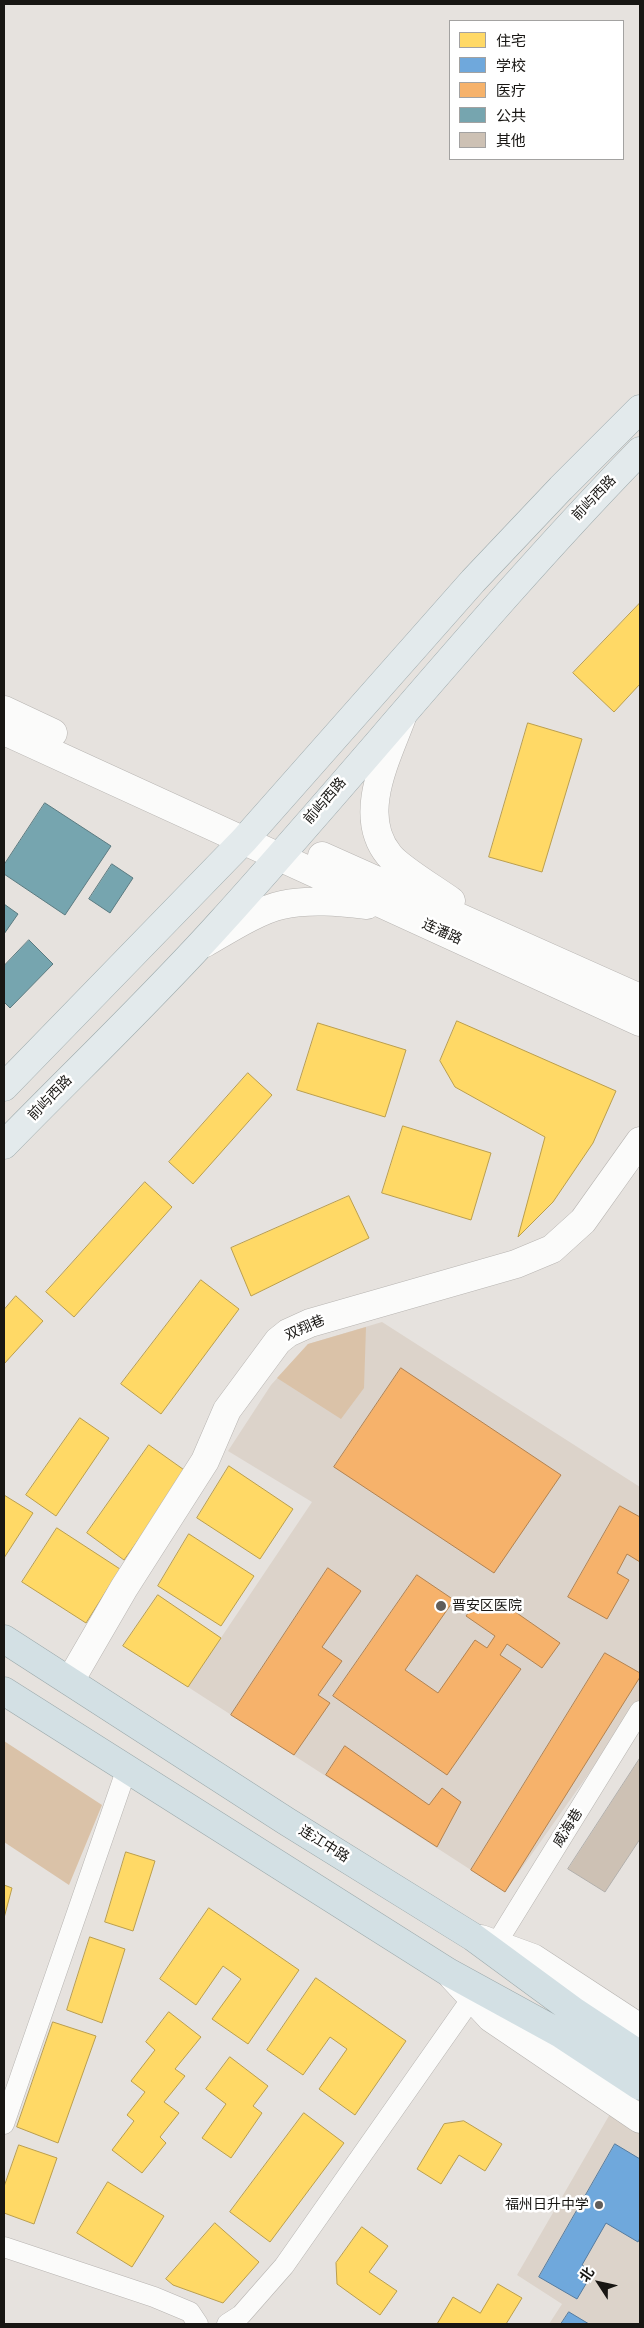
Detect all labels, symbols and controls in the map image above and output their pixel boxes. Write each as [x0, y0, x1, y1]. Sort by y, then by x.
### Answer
legend [449, 20, 624, 160]
text: 住宅 [496, 32, 526, 50]
text: 学校 [496, 57, 526, 75]
text: 医疗 [496, 82, 526, 100]
text: 公共 [496, 107, 526, 125]
text: 其他 [496, 132, 526, 150]
street label: 前屿西路 [569, 472, 619, 524]
street label: 前屿西路 [300, 774, 350, 828]
street label: 连潘路 [419, 916, 465, 948]
street label: 前屿西路 [25, 1072, 75, 1124]
street label: 双翔巷 [282, 1312, 328, 1344]
place label: 晋安区医院 [452, 1598, 522, 1614]
marker: 晋安区医院 [434, 1599, 448, 1613]
street label: 威海巷 [550, 1806, 586, 1850]
street label: 连江中路 [296, 1822, 352, 1866]
place label: 福州日升中学 [505, 2197, 589, 2213]
marker: 福州日升中学 [593, 2199, 605, 2211]
north arrow [574, 2258, 624, 2308]
text: 北 [576, 2264, 597, 2285]

